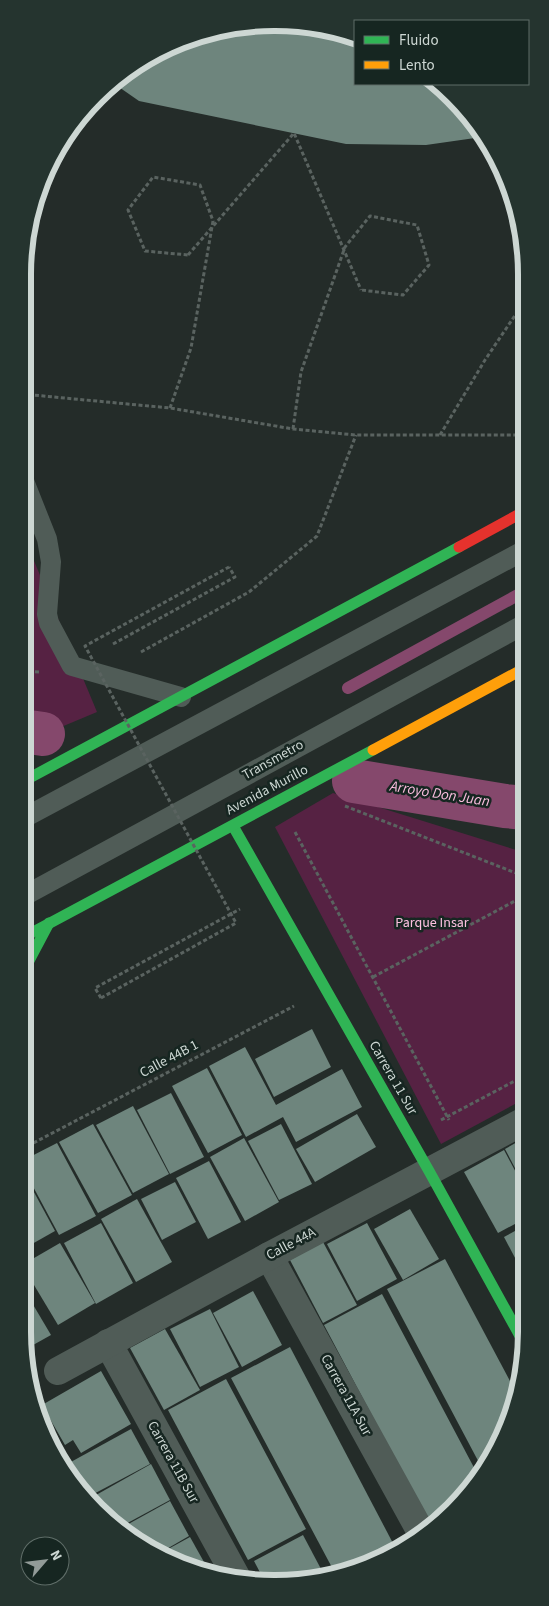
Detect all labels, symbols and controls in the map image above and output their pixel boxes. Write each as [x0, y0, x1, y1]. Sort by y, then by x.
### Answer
legend [354, 20, 529, 85]
text: Fluido [399, 30, 439, 51]
text: Lento [399, 55, 435, 76]
street label: Transmetro [239, 735, 307, 785]
street label: Avenida Murillo [222, 760, 312, 820]
water label: Arroyo Don Juan [388, 776, 492, 812]
park label: Parque Insar [395, 913, 469, 933]
street label: Calle 44B 1 [136, 1035, 202, 1083]
street label: Carrera 11 Sur [364, 1037, 422, 1119]
street label: Calle 44A [263, 1222, 320, 1265]
street label: Carrera 11A Sur [315, 1351, 377, 1439]
street label: Carrera 11B Sur [142, 1417, 204, 1507]
north arrow [20, 1536, 70, 1586]
text: N [45, 1547, 67, 1564]

